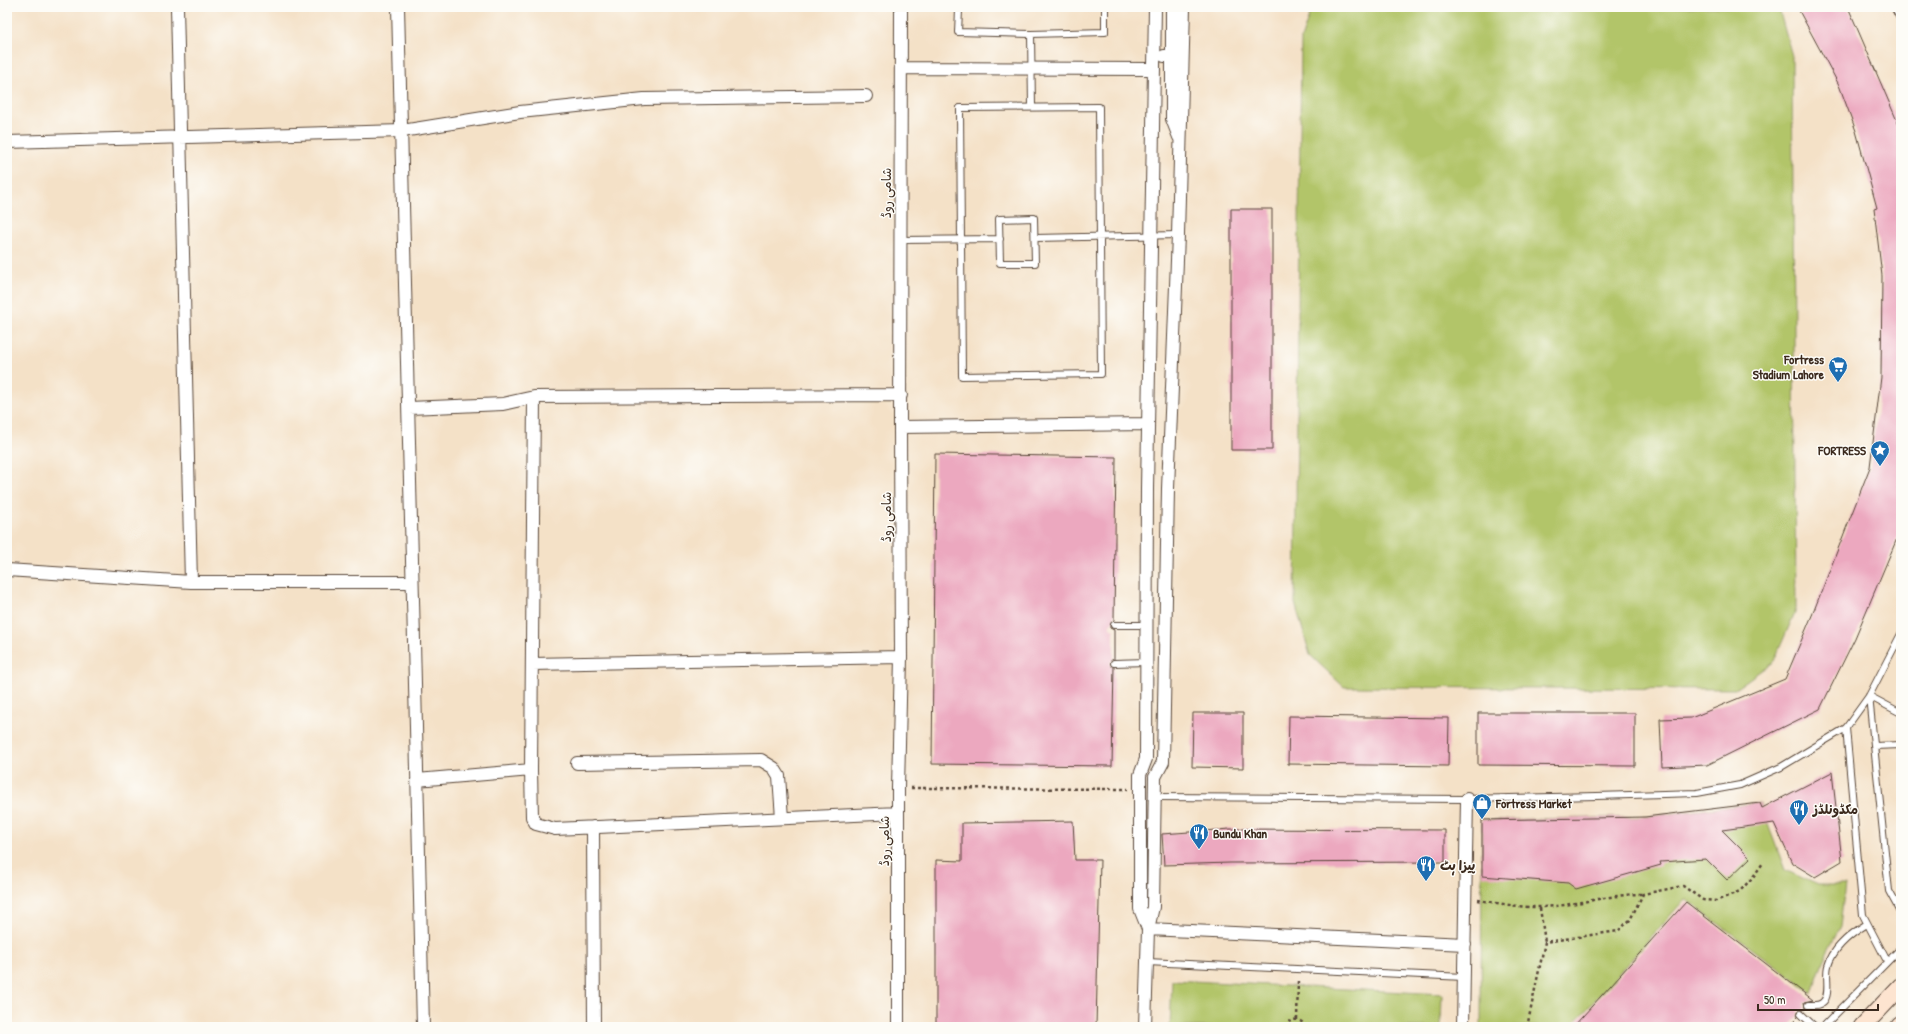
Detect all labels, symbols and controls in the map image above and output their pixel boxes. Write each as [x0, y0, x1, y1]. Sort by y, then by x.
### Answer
street label: شامی روڈ [877, 168, 896, 218]
place label: Fortress Stadium Lahore [1753, 350, 1825, 383]
supermarket icon: Fortress Stadium Lahore [1827, 355, 1849, 383]
place icon: FORTRESS [1869, 439, 1891, 467]
place label: FORTRESS [1817, 441, 1866, 459]
street label: شامی روڈ [877, 492, 896, 542]
shop icon: Fortress Market [1471, 792, 1493, 820]
place label: Fortress Market [1495, 794, 1572, 812]
restaurant icon: مکڈونلڈز [1788, 798, 1810, 826]
place label: مکڈونلڈز [1812, 800, 1858, 818]
street label: شامی روڈ [875, 816, 894, 866]
restaurant icon: Bundu Khan [1188, 822, 1210, 850]
place label: Bundu Khan [1213, 824, 1267, 842]
restaurant icon: پیزا ہٹ [1415, 854, 1437, 882]
place label: پیزا ہٹ [1440, 856, 1476, 876]
scale bar [1758, 986, 1878, 1012]
text: 50 m [1764, 991, 1785, 1008]

